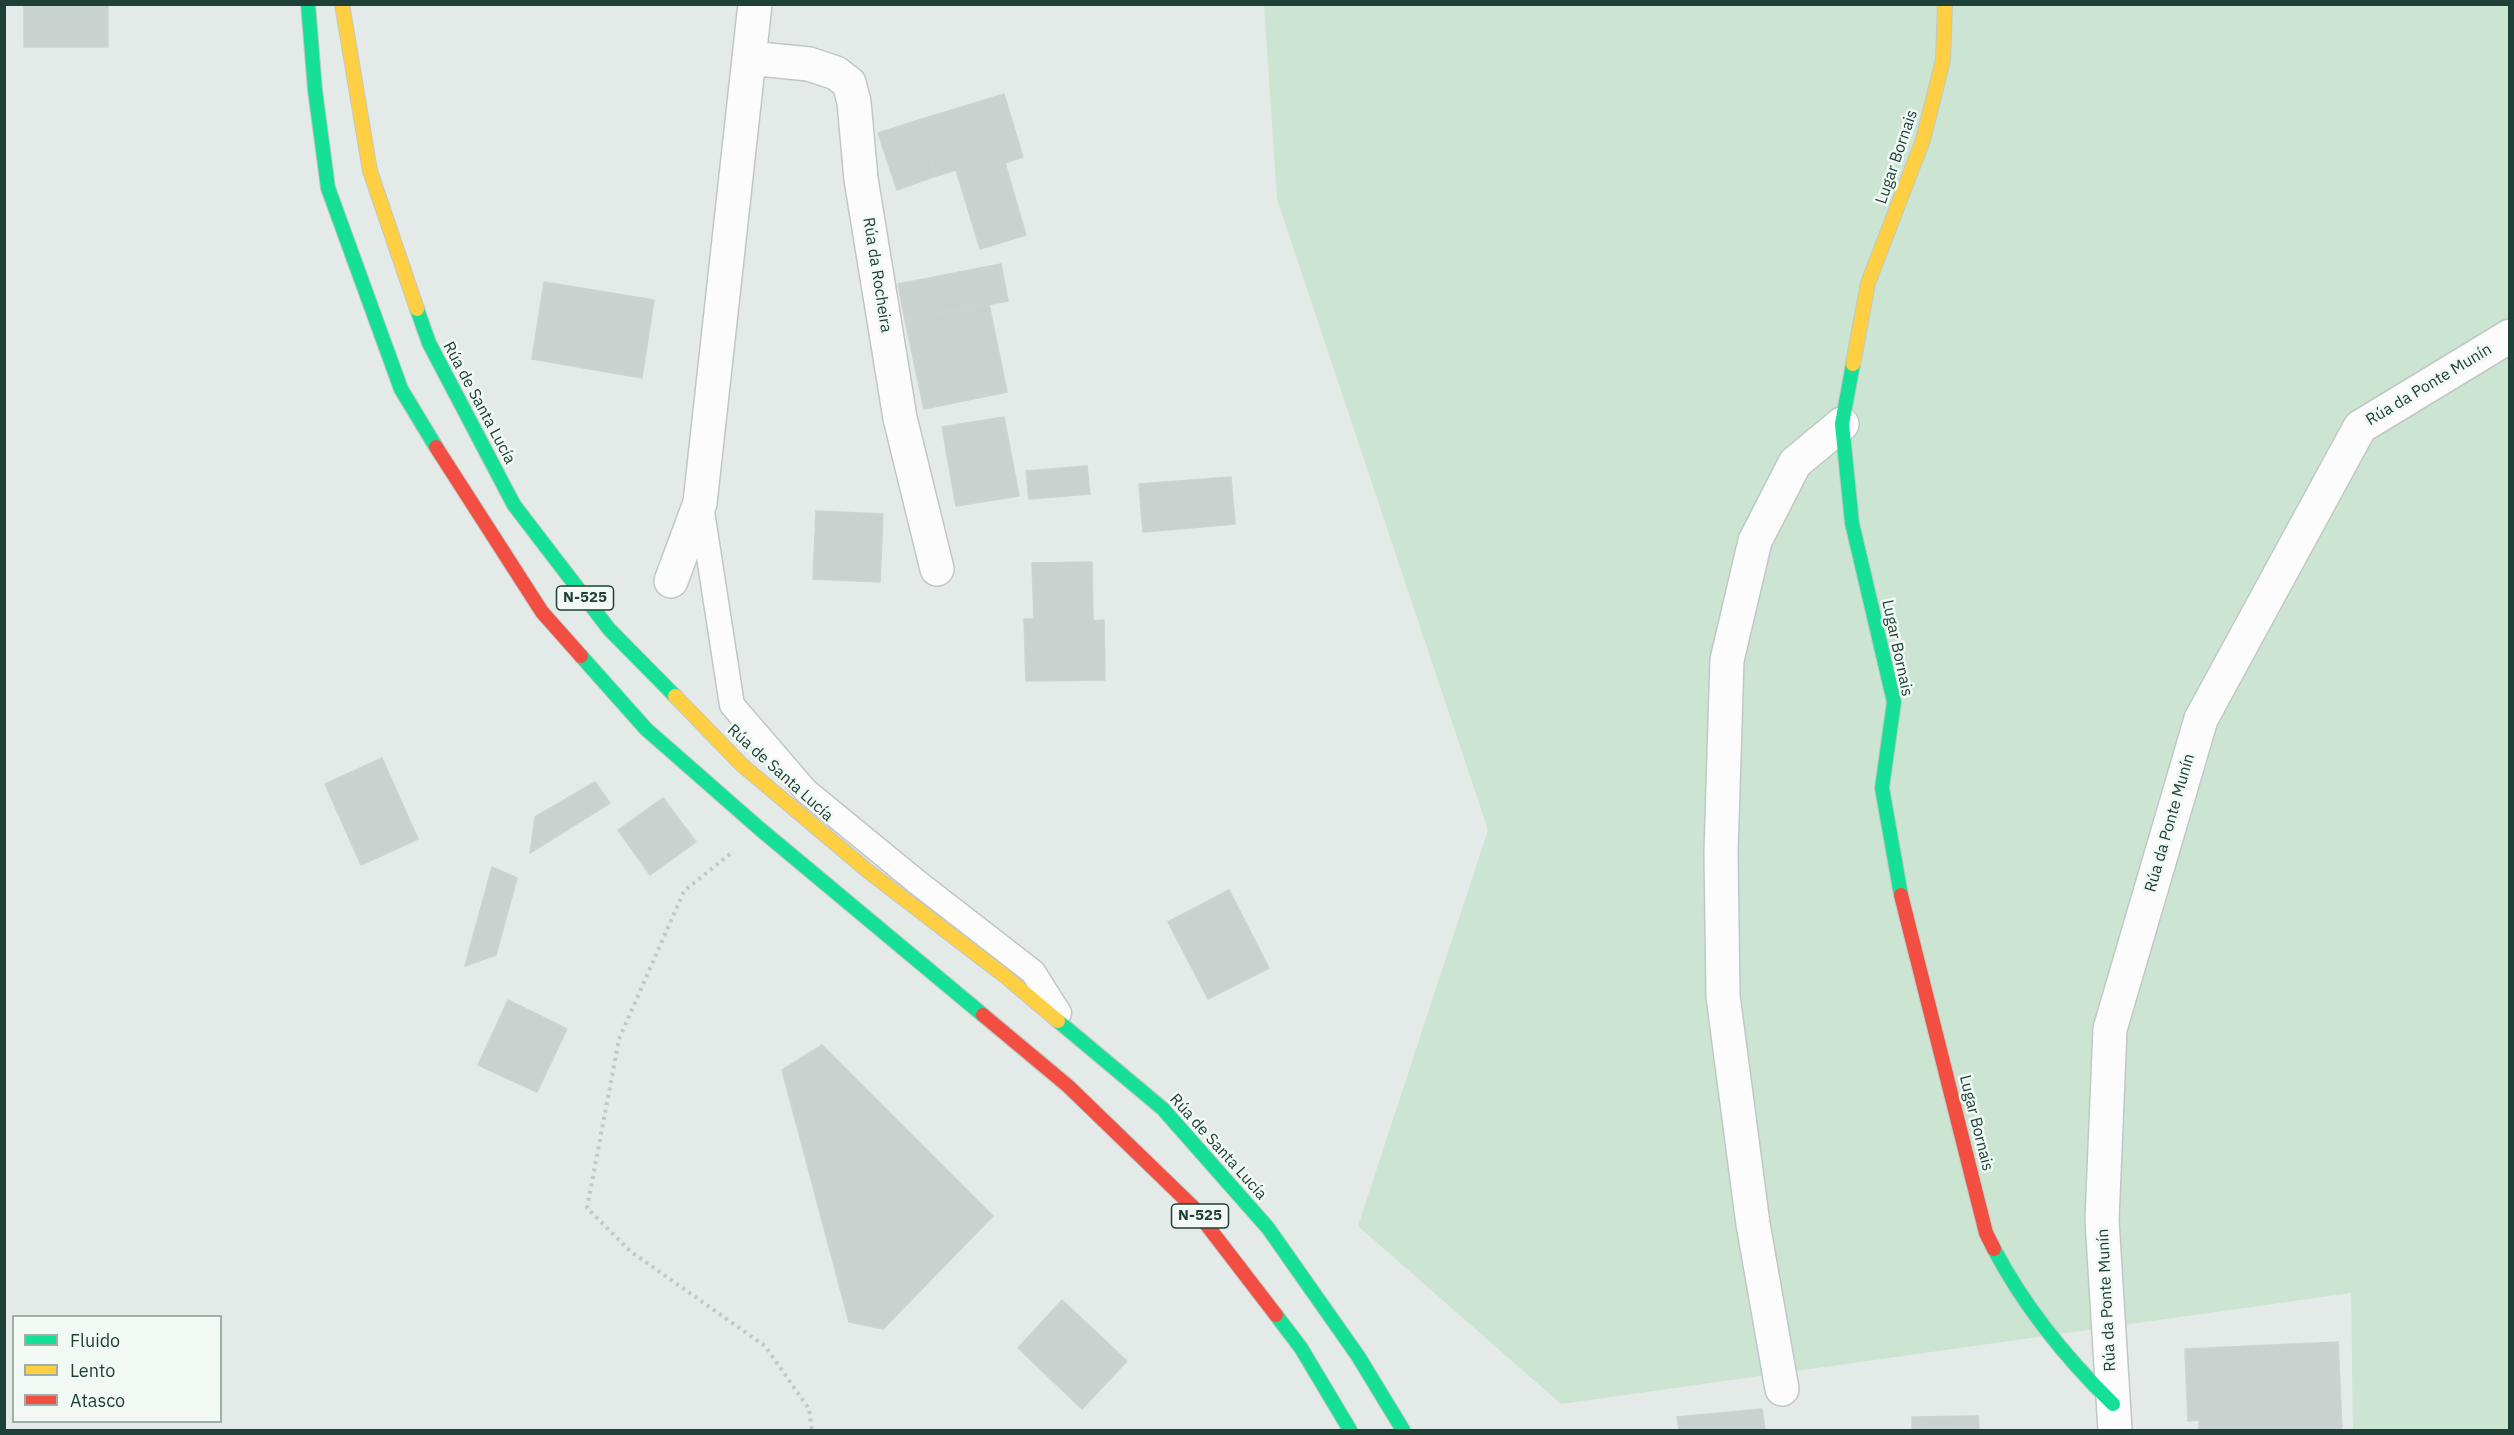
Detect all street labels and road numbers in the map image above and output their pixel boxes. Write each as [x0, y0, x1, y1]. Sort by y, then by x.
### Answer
street label: Lugar Bornais [1872, 107, 1922, 207]
street label: Rúa da Rocheira [858, 216, 896, 334]
street label: Rúa de Santa Lucía [439, 339, 519, 467]
street label: Rúa da Ponte Munín [2363, 340, 2495, 430]
road number: N-525 [556, 586, 614, 610]
street label: Lugar Bornais [1877, 598, 1917, 698]
street label: Rúa de Santa Lucía [723, 720, 837, 826]
street label: Rúa da Ponte Munín [2141, 752, 2199, 894]
street label: Lugar Bornais [1955, 1073, 1997, 1173]
street label: Rúa de Santa Lucía [1165, 1090, 1271, 1204]
road number: N-525 [1172, 1204, 1228, 1228]
street label: Rúa da Ponte Munín [2094, 1228, 2120, 1372]

